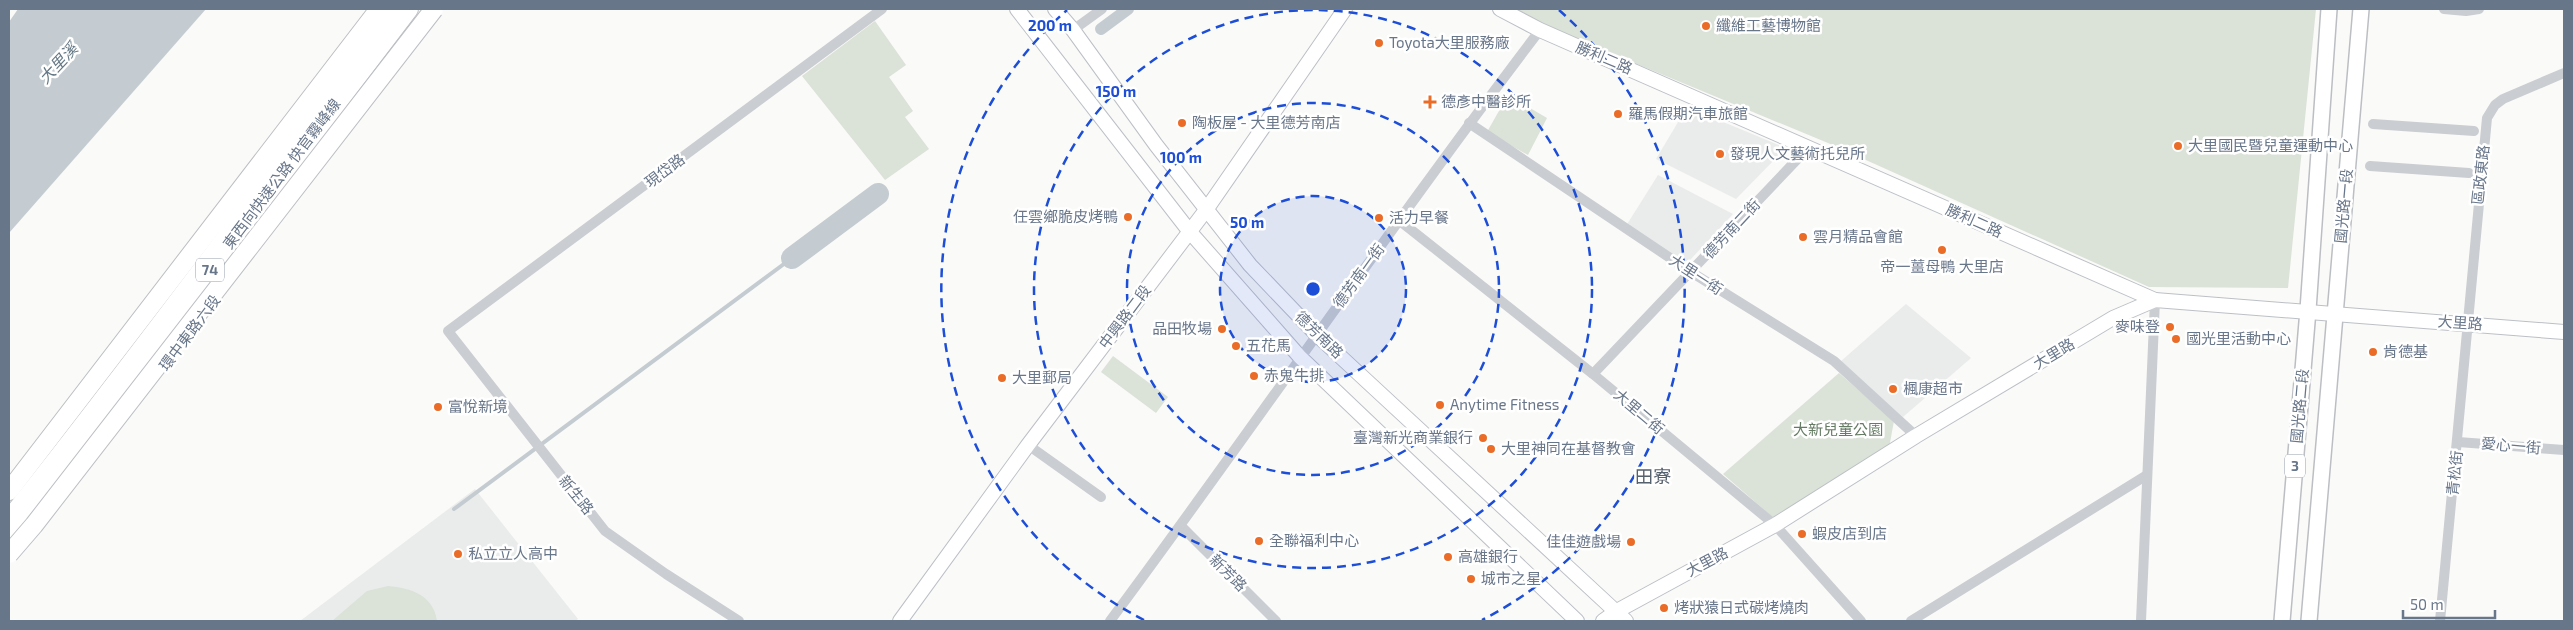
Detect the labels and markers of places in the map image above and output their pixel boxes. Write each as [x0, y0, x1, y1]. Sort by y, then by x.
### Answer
place label: 纖維工藝博物館 [1716, 16, 1821, 34]
marker: 纖維工藝博物館 [1700, 20, 1712, 32]
place label: Toyota大里服務廠 [1389, 33, 1510, 51]
marker: Toyota大里服務廠 [1373, 37, 1385, 49]
place label: 德彥中醫診所 [1441, 92, 1531, 110]
marker: 德彥中醫診所 [1423, 95, 1437, 109]
place label: 羅馬假期汽車旅館 [1628, 104, 1748, 122]
marker: 羅馬假期汽車旅館 [1612, 108, 1624, 120]
place label: 陶板屋 - 大里德芳南店 [1192, 113, 1340, 131]
marker: 陶板屋 - 大里德芳南店 [1176, 117, 1188, 129]
place label: 大里國民暨兒童運動中心 [2188, 136, 2353, 154]
marker: 大里國民暨兒童運動中心 [2172, 140, 2184, 152]
place label: 發現人文藝術托兒所 [1730, 144, 1865, 162]
marker: 發現人文藝術托兒所 [1714, 148, 1726, 160]
place label: 任雲鄉脆皮烤鴨 [1013, 207, 1118, 225]
place label: 活力早餐 [1389, 208, 1449, 226]
marker: 任雲鄉脆皮烤鴨 [1122, 211, 1134, 223]
marker: 活力早餐 [1373, 212, 1385, 224]
place label: 雲月精品會館 [1813, 227, 1903, 245]
marker: 雲月精品會館 [1797, 231, 1809, 243]
marker: 帝一薑母鴨 大里店 [1936, 244, 1948, 256]
place label: 帝一薑母鴨 大里店 [1880, 257, 2004, 275]
centre of rings [1304, 280, 1322, 298]
place label: 麥味登 [2115, 317, 2160, 335]
place label: 品田牧場 [1152, 319, 1212, 337]
marker: 麥味登 [2164, 321, 2176, 333]
marker: 品田牧場 [1216, 323, 1228, 335]
place label: 國光里活動中心 [2186, 329, 2291, 347]
marker: 國光里活動中心 [2170, 333, 2182, 345]
place label: 五花馬 [1246, 336, 1291, 354]
marker: 五花馬 [1230, 340, 1242, 352]
place label: 肯德基 [2383, 342, 2428, 360]
marker: 肯德基 [2367, 346, 2379, 358]
place label: 赤鬼牛排 [1264, 366, 1324, 384]
place label: 大里郵局 [1012, 368, 1072, 386]
marker: 赤鬼牛排 [1248, 370, 1260, 382]
marker: 大里郵局 [996, 372, 1008, 384]
place label: 楓康超市 [1903, 379, 1963, 397]
marker: 楓康超市 [1887, 383, 1899, 395]
place label: Anytime Fitness [1450, 395, 1560, 413]
place label: 富悅新境 [448, 397, 508, 415]
marker: Anytime Fitness [1434, 399, 1446, 411]
marker: 富悅新境 [432, 401, 444, 413]
place label: 臺灣新光商業銀行 [1353, 428, 1473, 446]
marker: 臺灣新光商業銀行 [1477, 432, 1489, 444]
place label: 大里神同在基督教會 [1501, 439, 1636, 457]
marker: 大里神同在基督教會 [1485, 443, 1497, 455]
place label: 蝦皮店到店 [1812, 524, 1887, 542]
marker: 蝦皮店到店 [1796, 528, 1808, 540]
place label: 全聯福利中心 [1269, 531, 1359, 549]
place label: 佳佳遊戲場 [1546, 532, 1621, 550]
marker: 全聯福利中心 [1253, 535, 1265, 547]
marker: 佳佳遊戲場 [1625, 536, 1637, 548]
place label: 私立立人高中 [468, 544, 558, 562]
place label: 高雄銀行 [1458, 547, 1518, 565]
marker: 私立立人高中 [452, 548, 464, 560]
marker: 高雄銀行 [1442, 551, 1454, 563]
place label: 城市之星 [1481, 569, 1541, 587]
marker: 城市之星 [1465, 573, 1477, 585]
place label: 烤狀猿日式碳烤燒肉 [1674, 598, 1809, 616]
marker: 烤狀猿日式碳烤燒肉 [1658, 602, 1670, 614]

